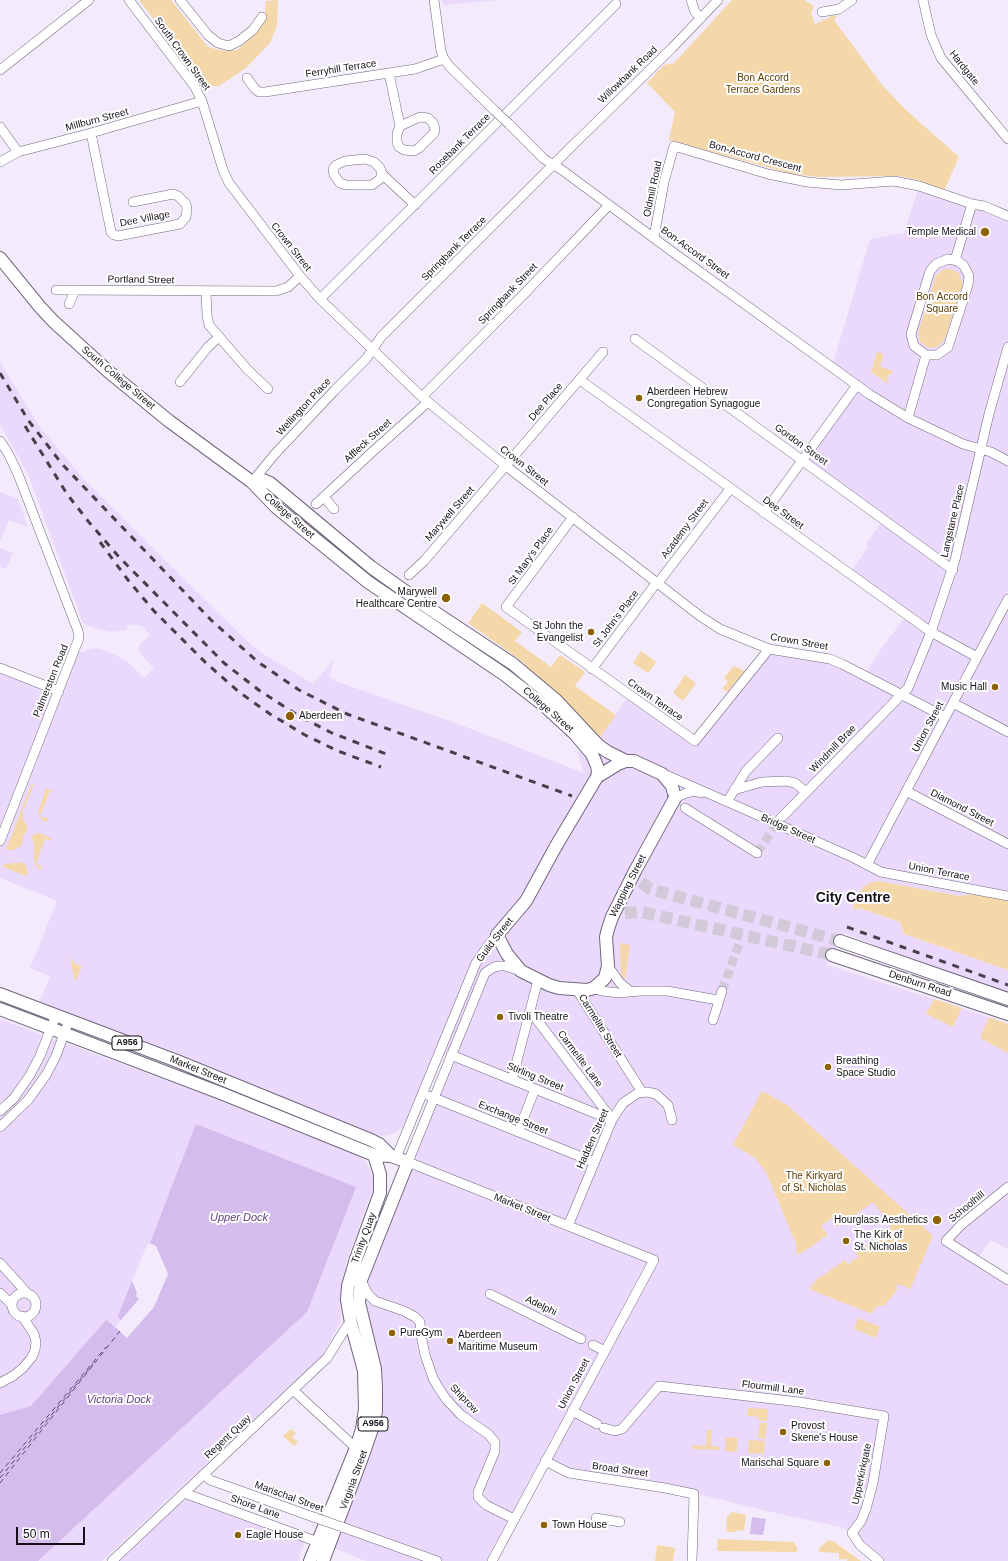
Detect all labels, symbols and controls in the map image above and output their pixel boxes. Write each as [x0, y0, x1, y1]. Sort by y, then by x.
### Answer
street label: South Crown Street [151, 15, 213, 93]
street label: Willowbank Road [596, 44, 660, 106]
street label: Hardgate [946, 48, 982, 88]
street label: Ferryhill Terrace [305, 57, 377, 81]
park label: Bon Accord Terrace Gardens [726, 72, 800, 96]
street label: Millburn Street [64, 106, 130, 134]
street label: Rosebank Terrace [427, 111, 493, 177]
street label: Bon-Accord Crescent [708, 139, 802, 175]
street label: Oldmill Road [641, 160, 665, 218]
street label: Dee Village [119, 208, 171, 230]
street label: Springbank Terrace [419, 214, 489, 284]
street label: Crown Street [268, 220, 314, 274]
street label: Bon-Accord Street [658, 224, 732, 282]
place label: Temple Medical [907, 226, 976, 238]
marker: Temple Medical [979, 226, 991, 238]
street label: Springbank Street [476, 261, 540, 327]
street label: Portland Street [108, 273, 174, 287]
park label: Bon Accord Square [916, 291, 968, 314]
street label: South College Street [79, 344, 157, 412]
street label: Wellington Place [274, 376, 334, 438]
street label: Dee Place [526, 381, 566, 423]
place label: Aberdeen Hebrew Congregation Synagogue [647, 386, 760, 410]
marker: Aberdeen Hebrew Congregation Synagogue [634, 393, 644, 403]
street label: Affleck Street [342, 417, 394, 465]
street label: Gordon Street [772, 422, 830, 468]
street label: Crown Street [497, 443, 551, 489]
street label: Langstane Place [939, 483, 967, 559]
street label: Marywell Street [423, 484, 477, 544]
street label: College Street [261, 491, 317, 541]
street label: Dee Street [760, 494, 806, 532]
street label: Academy Street [659, 497, 711, 561]
street label: St Mary's Place [506, 525, 556, 587]
place label: Marywell Healthcare Centre [356, 586, 437, 610]
street label: St John's Place [591, 588, 641, 650]
marker: Marywell Healthcare Centre [440, 592, 452, 604]
place label: St John the Evangelist [532, 620, 583, 644]
marker: St John the Evangelist [586, 627, 596, 637]
street label: Crown Street [769, 631, 829, 653]
street label: Palmerston Road [31, 643, 71, 719]
street label: Crown Terrace [625, 676, 685, 724]
place label: Music Hall [941, 681, 987, 693]
marker: Music Hall [990, 682, 1000, 692]
street label: College Street [520, 685, 576, 735]
street label: Union Street [910, 700, 946, 754]
marker: Aberdeen [284, 710, 296, 722]
place label: Aberdeen [299, 710, 342, 722]
street label: Windmill Brae [807, 723, 859, 775]
street label: Diamond Street [928, 787, 996, 829]
street label: Bridge Street [759, 812, 817, 846]
street label: Wapping Street [607, 853, 649, 919]
street label: Union Terrace [907, 860, 971, 884]
district label: City Centre [816, 890, 890, 906]
street label: Guild Street [474, 916, 516, 964]
street label: Denburn Road [887, 968, 953, 1000]
street label: Carmelite Street [576, 992, 624, 1060]
place label: Tivoli Theatre [508, 1011, 568, 1023]
marker: Tivoli Theatre [495, 1012, 505, 1022]
street label: Carmelite Lane [555, 1028, 605, 1090]
road number: A956 [112, 1036, 142, 1050]
street label: Market Street [168, 1053, 228, 1087]
place label: Breathing Space Studio [836, 1055, 895, 1078]
street label: Stirling Street [505, 1060, 565, 1094]
marker: Breathing Space Studio [823, 1062, 833, 1072]
street label: Exchange Street [476, 1099, 550, 1137]
street label: Hadden Street [574, 1107, 612, 1171]
park label: The Kirkyard of St. Nicholas [782, 1170, 846, 1194]
street label: Schoolhill [947, 1189, 987, 1225]
street label: Market Street [492, 1191, 552, 1225]
water label: Upper Dock [210, 1211, 268, 1225]
street label: Trinity Quay [349, 1211, 379, 1265]
place label: Hourglass Aesthetics [834, 1214, 928, 1226]
marker: Hourglass Aesthetics [931, 1214, 943, 1226]
place label: The Kirk of St. Nicholas [854, 1229, 907, 1252]
marker: The Kirk of St. Nicholas [841, 1236, 851, 1246]
street label: Adelphi [523, 1293, 559, 1319]
place label: PureGym [400, 1327, 442, 1339]
marker: PureGym [387, 1328, 397, 1338]
place label: Aberdeen Maritime Museum [458, 1329, 537, 1352]
marker: Aberdeen Maritime Museum [445, 1336, 455, 1346]
street label: Union Street [556, 1357, 592, 1411]
street label: Flourmill Lane [741, 1378, 805, 1398]
street label: Shiprow [447, 1382, 481, 1416]
water label: Victoria Dock [87, 1393, 151, 1407]
street label: Regent Quay [202, 1413, 254, 1461]
road number: A956 [358, 1417, 388, 1431]
place label: Provost Skene's House [791, 1420, 858, 1444]
marker: Provost Skene's House [778, 1427, 788, 1437]
street label: Upperkirkgate [850, 1442, 874, 1506]
street label: Virginia Street [338, 1449, 370, 1511]
place label: Marischal Square [741, 1457, 819, 1469]
marker: Marischal Square [822, 1458, 832, 1468]
street label: Broad Street [591, 1460, 649, 1480]
street label: Marischal Street [253, 1479, 325, 1515]
street label: Shore Lane [229, 1493, 281, 1521]
scale bar [18, 1519, 87, 1545]
place label: Town House [552, 1519, 607, 1531]
marker: Town House [539, 1520, 549, 1530]
text: 50 m [23, 1527, 50, 1541]
place label: Eagle House [246, 1529, 303, 1541]
marker: Eagle House [233, 1530, 243, 1540]

